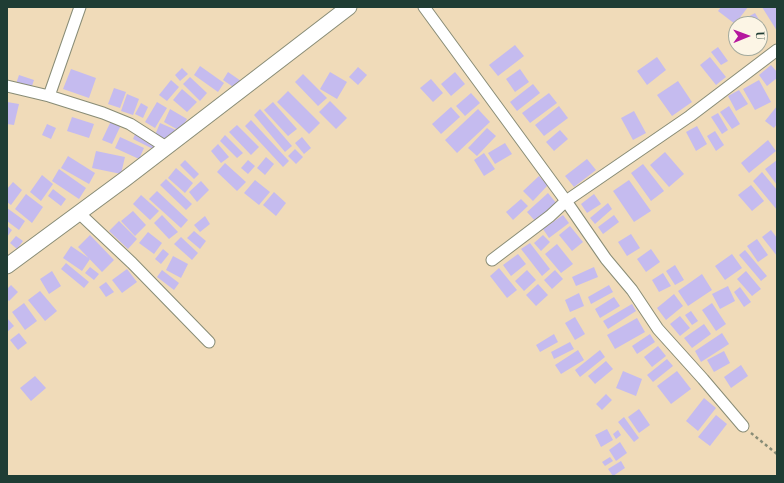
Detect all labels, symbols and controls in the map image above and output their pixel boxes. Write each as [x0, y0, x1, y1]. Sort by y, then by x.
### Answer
north arrow [728, 16, 768, 56]
text: U [752, 31, 766, 40]

